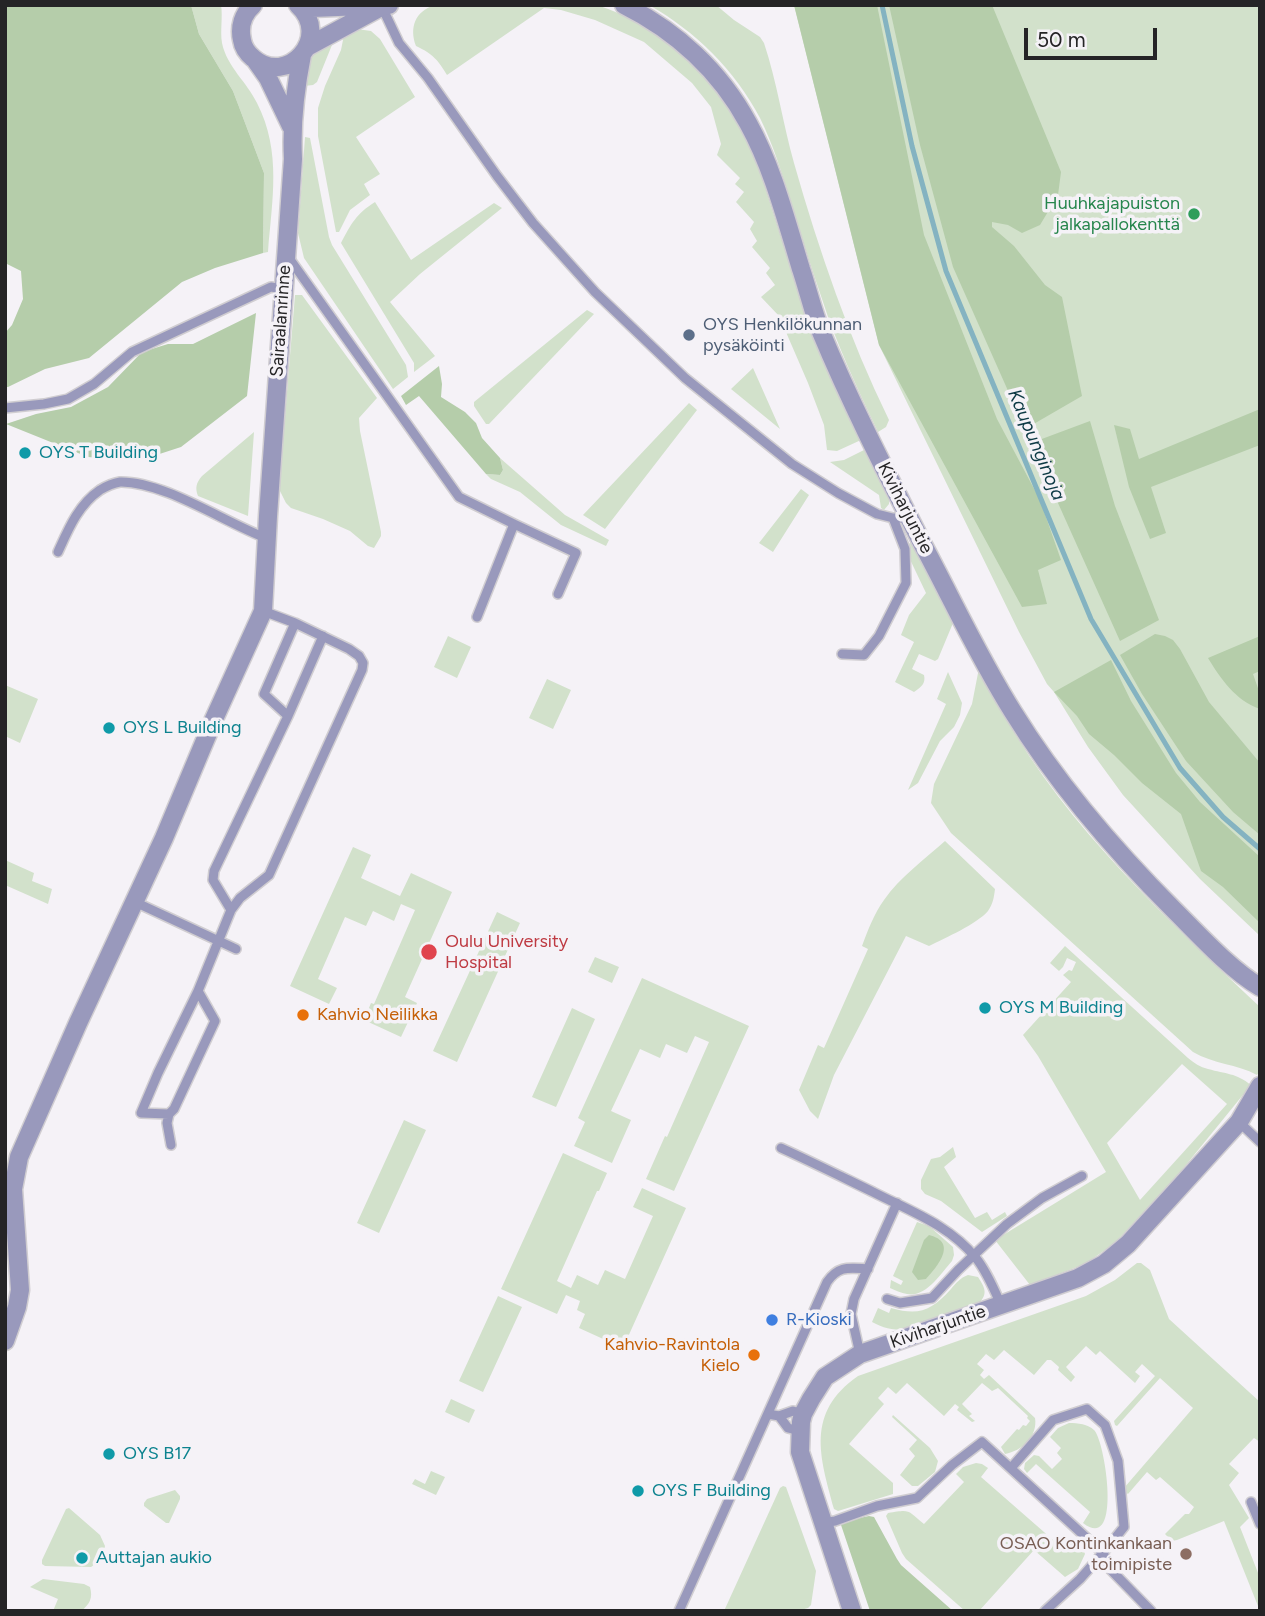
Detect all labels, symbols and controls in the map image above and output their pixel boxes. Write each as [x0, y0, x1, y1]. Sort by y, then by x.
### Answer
scale bar [1027, 14, 1160, 58]
text: 50 m [1037, 27, 1086, 52]
place label: Huuhkajapuiston jalkapallokenttä [1044, 193, 1180, 235]
marker: Huuhkajapuiston jalkapallokenttä [1186, 206, 1202, 222]
street label: Sairaalanrinne [266, 264, 296, 378]
place label: OYS Henkilökunnan pysäköinti [703, 314, 862, 356]
marker: OYS Henkilökunnan pysäköinti [681, 327, 697, 343]
water label: Kaupunginoja [1002, 386, 1070, 504]
place label: OYS T Building [39, 442, 158, 464]
marker: OYS T Building [17, 445, 33, 461]
street label: Kiviharjuntie [873, 459, 937, 557]
place label: OYS L Building [123, 717, 241, 739]
marker: OYS L Building [101, 720, 117, 736]
place label: Oulu University Hospital [445, 931, 568, 974]
marker: Oulu University Hospital [419, 942, 439, 962]
place label: OYS M Building [999, 997, 1123, 1019]
marker: OYS M Building [977, 1000, 993, 1016]
place label: Kahvio Neilikka [317, 1004, 438, 1026]
marker: Kahvio Neilikka [295, 1007, 311, 1023]
street label: Kiviharjuntie [887, 1301, 989, 1353]
place label: R-Kioski [786, 1309, 852, 1331]
marker: R-Kioski [764, 1312, 780, 1328]
place label: Kahvio-Ravintola Kielo [604, 1334, 740, 1376]
marker: Kahvio-Ravintola Kielo [746, 1347, 762, 1363]
place label: OYS B17 [123, 1443, 191, 1465]
marker: OYS B17 [101, 1446, 117, 1462]
place label: OYS F Building [652, 1480, 771, 1502]
marker: OYS F Building [630, 1483, 646, 1499]
place label: OSAO Kontinkankaan toimipiste [1000, 1533, 1172, 1576]
marker: OSAO Kontinkankaan toimipiste [1178, 1546, 1194, 1562]
place label: Auttajan aukio [96, 1547, 212, 1569]
marker: Auttajan aukio [74, 1550, 90, 1566]

